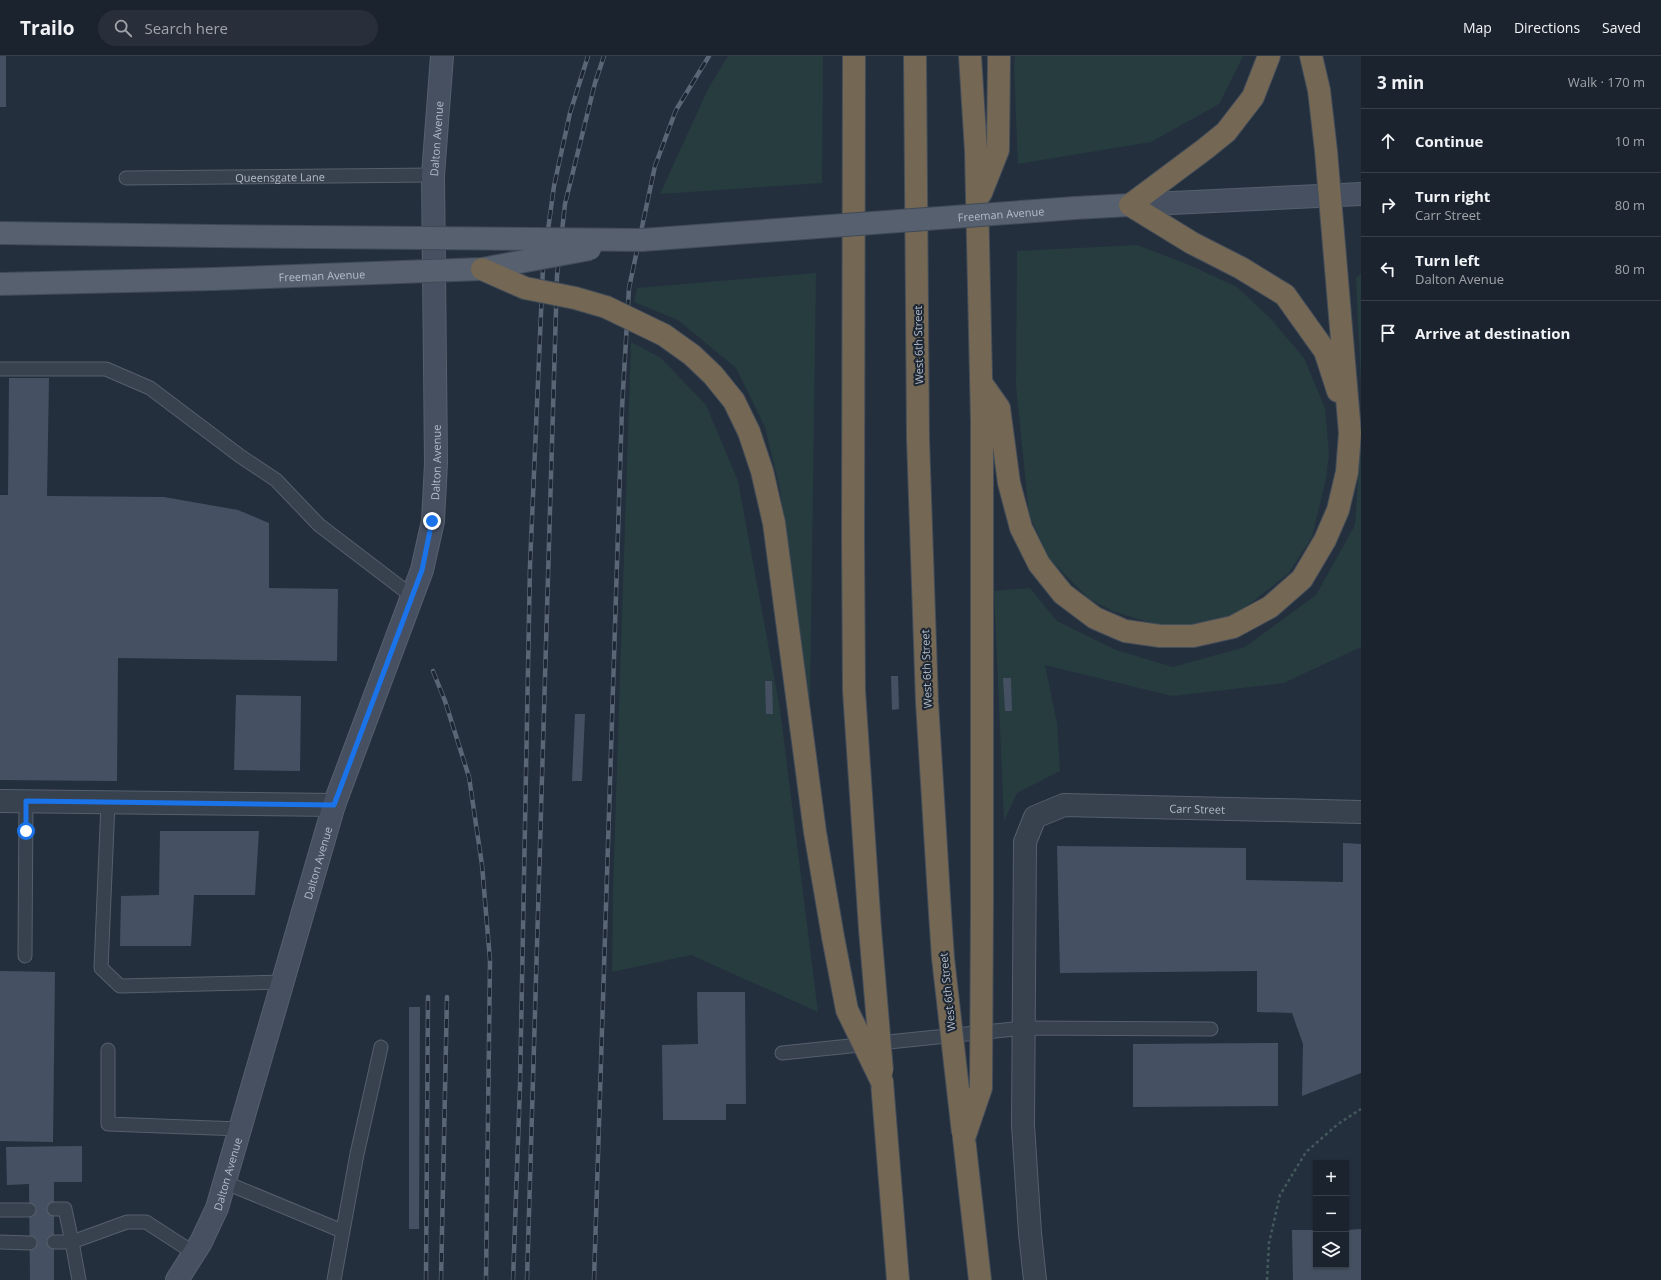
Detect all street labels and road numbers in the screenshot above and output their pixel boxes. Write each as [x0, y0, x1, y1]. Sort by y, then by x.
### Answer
street label: Dalton Avenue [425, 100, 446, 177]
street label: Queensgate Lane [235, 169, 325, 184]
street label: Freeman Avenue [957, 203, 1045, 224]
street label: Freeman Avenue [278, 266, 366, 284]
street label: West 6th Street [910, 305, 926, 385]
street label: Dalton Avenue [427, 425, 444, 500]
street label: West 6th Street [917, 629, 935, 709]
street label: Carr Street [1169, 800, 1225, 816]
street label: Dalton Avenue [300, 824, 335, 901]
street label: West 6th Street [935, 952, 959, 1032]
street label: Dalton Avenue [209, 1136, 245, 1212]

